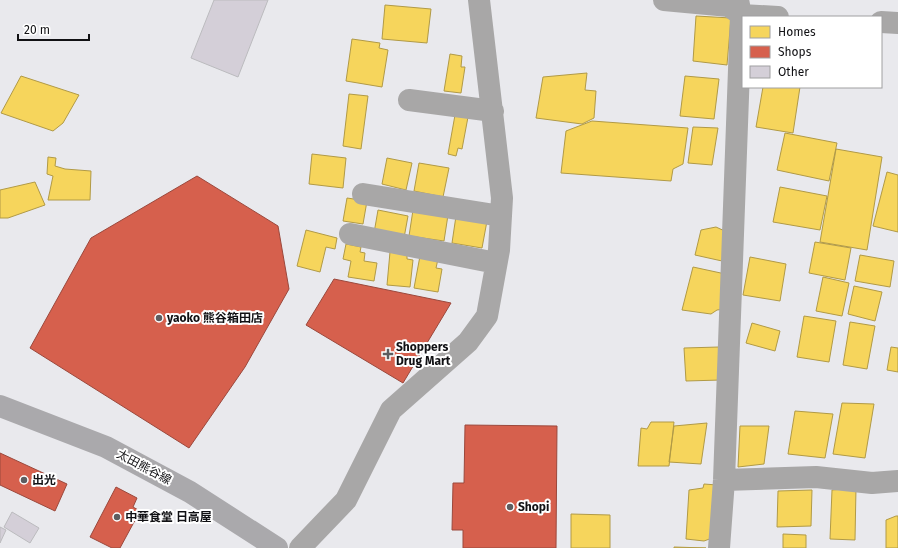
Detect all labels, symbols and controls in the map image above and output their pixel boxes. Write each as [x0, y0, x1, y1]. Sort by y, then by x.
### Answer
scale bar [18, 16, 89, 42]
legend [742, 16, 882, 88]
text: 20 m [24, 23, 50, 37]
text: Homes [778, 25, 816, 39]
text: Shops [778, 45, 812, 59]
text: Other [778, 65, 809, 79]
place label: yaoko 熊谷箱田店 [166, 311, 263, 325]
marker: yaoko 熊谷箱田店 [154, 313, 164, 323]
place label: Shoppers Drug Mart [396, 340, 451, 368]
marker: Shoppers Drug Mart [383, 349, 393, 359]
street label: 太田熊谷線 [114, 447, 174, 487]
place label: 出光 [32, 473, 56, 487]
marker: 出光 [19, 475, 29, 485]
place label: Shopi [518, 500, 549, 514]
marker: Shopi [505, 502, 515, 512]
place label: 中華食堂 日高屋 [125, 510, 212, 524]
marker: 中華食堂 日高屋 [112, 512, 122, 522]

